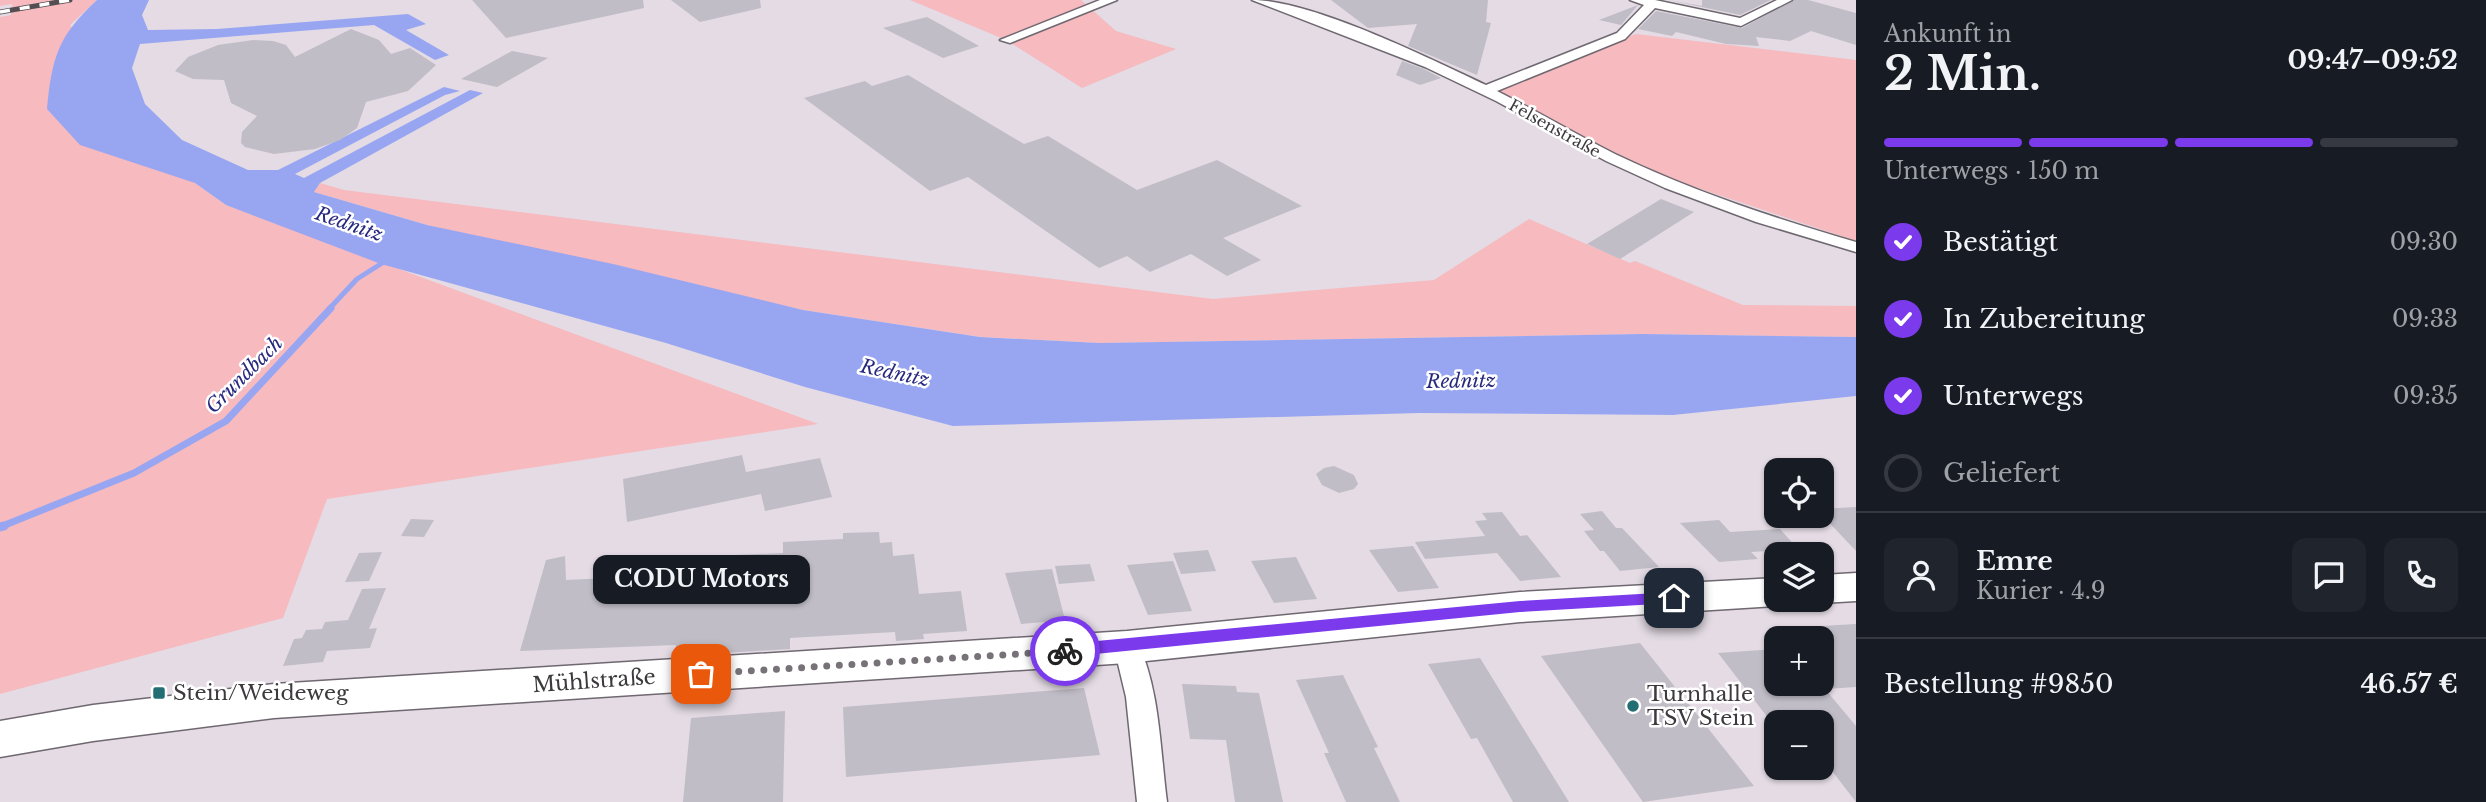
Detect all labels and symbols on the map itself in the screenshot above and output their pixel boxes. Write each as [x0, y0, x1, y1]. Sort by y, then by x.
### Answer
street label: Felsenstraße [1506, 95, 1604, 161]
water label: Rednitz [311, 201, 386, 246]
water label: Grundbach [201, 332, 287, 418]
water label: Rednitz [858, 354, 932, 392]
water label: Rednitz [1425, 369, 1496, 393]
callout: CODU Motors [592, 555, 810, 604]
pin [1644, 568, 1704, 628]
courier [1030, 616, 1100, 686]
pin [671, 644, 731, 704]
street label: Mühlstraße [532, 664, 656, 698]
place label: Stein/Weideweg [173, 680, 349, 706]
place label: Turnhalle TSV Stein [1647, 681, 1754, 731]
marker: Stein/Weideweg [151, 685, 167, 701]
marker: Turnhalle TSV Stein [1625, 698, 1641, 714]

